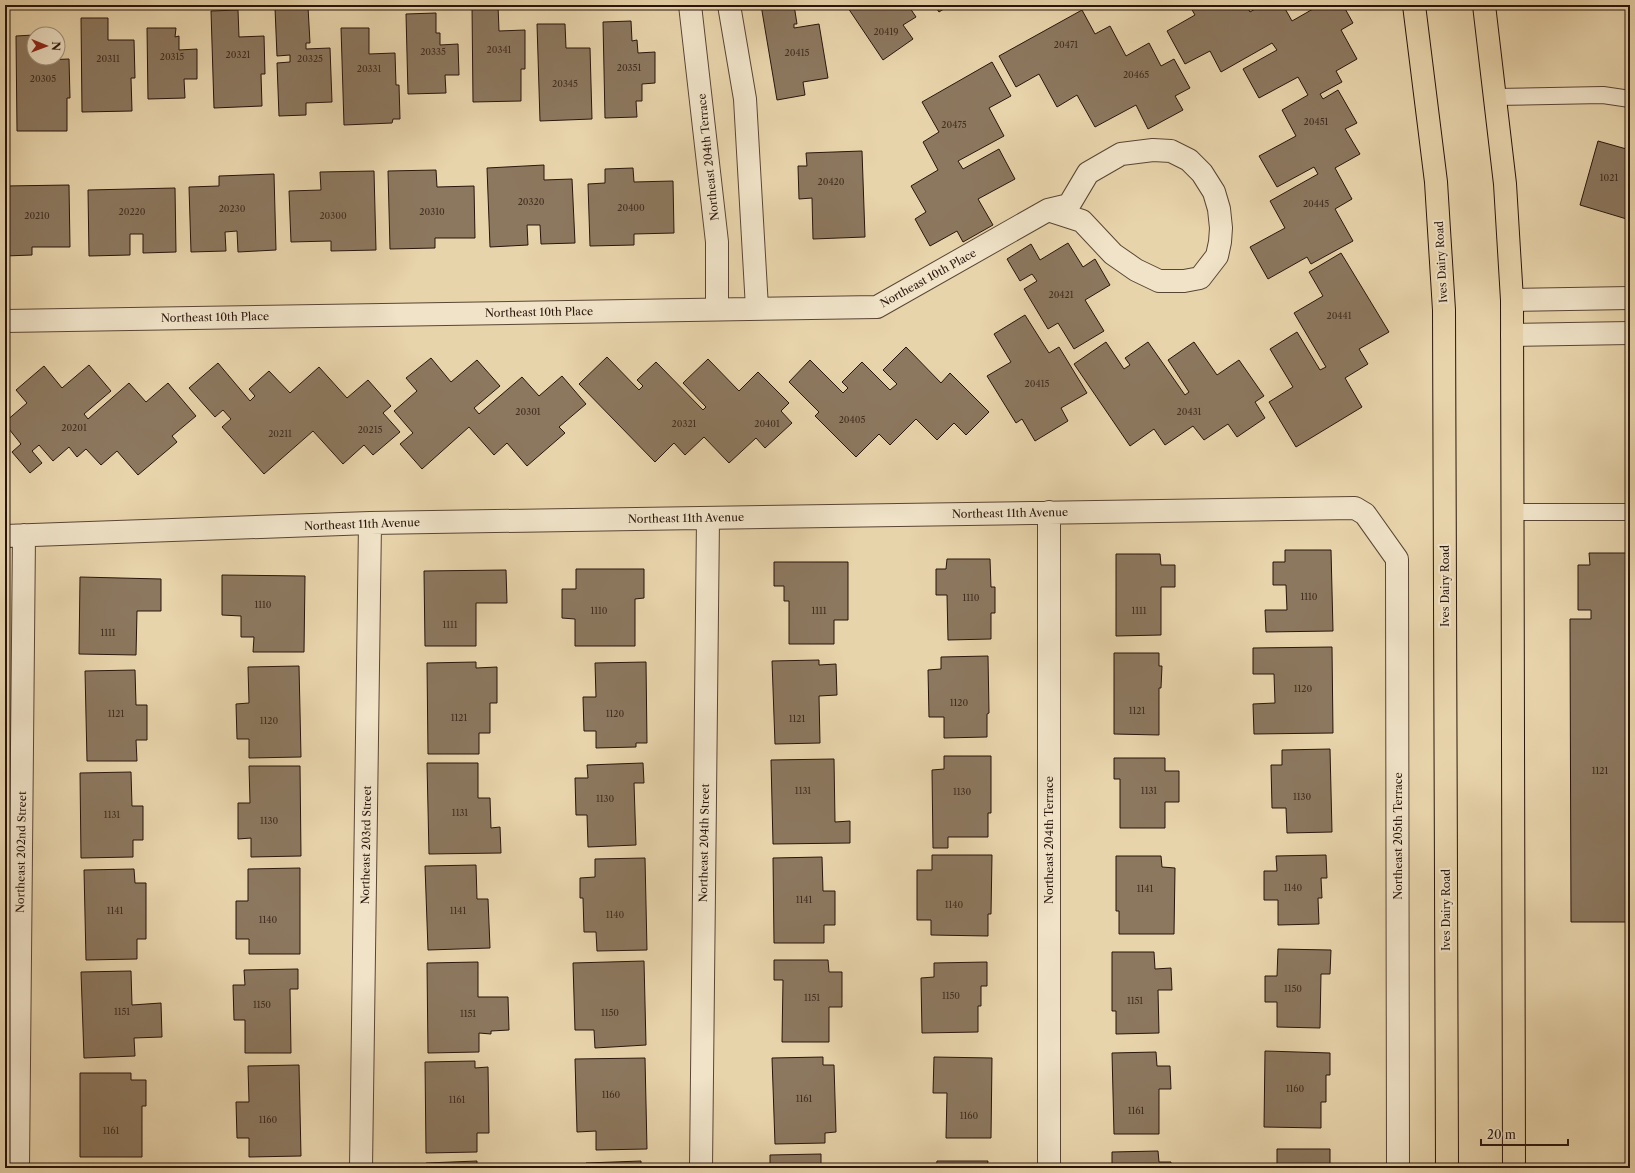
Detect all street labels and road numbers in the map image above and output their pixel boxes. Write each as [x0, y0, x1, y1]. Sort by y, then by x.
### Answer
street label: Northeast 204th Terrace [694, 93, 722, 221]
street label: Ives Dairy Road [1432, 220, 1450, 303]
street label: Northeast 10th Place [877, 246, 979, 310]
street label: Northeast 10th Place [485, 304, 593, 320]
street label: Northeast 10th Place [161, 309, 269, 325]
street label: Northeast 11th Avenue [952, 505, 1068, 521]
street label: Northeast 11th Avenue [628, 510, 744, 526]
street label: Northeast 11th Avenue [304, 515, 420, 533]
street label: Ives Dairy Road [1438, 545, 1452, 627]
street label: Northeast 205th Terrace [1391, 772, 1405, 900]
street label: Northeast 204th Terrace [1042, 776, 1056, 904]
street label: Northeast 204th Street [696, 783, 712, 903]
street label: Northeast 203rd Street [358, 785, 374, 905]
street label: Northeast 202nd Street [13, 791, 29, 913]
street label: Ives Dairy Road [1439, 869, 1453, 951]

